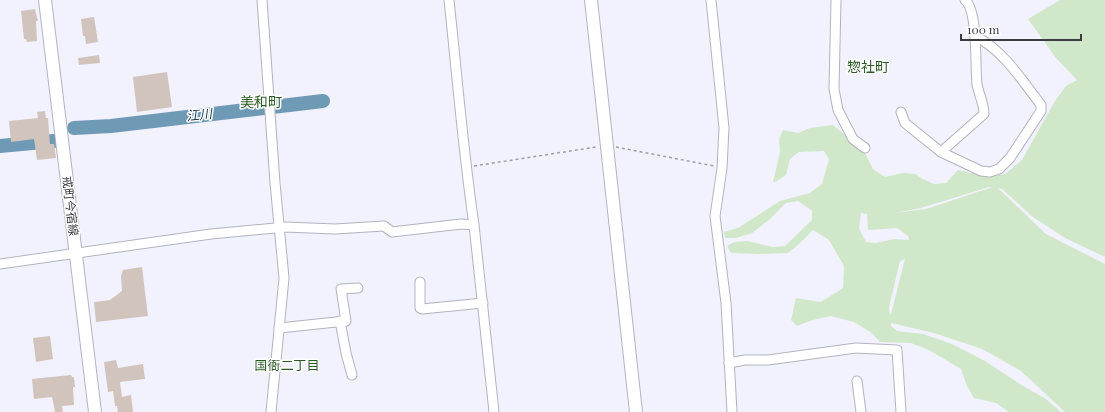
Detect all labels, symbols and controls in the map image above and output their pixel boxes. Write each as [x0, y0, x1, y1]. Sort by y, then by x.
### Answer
scale bar [961, 16, 1081, 42]
text: 100 m [967, 21, 1000, 37]
district label: 惣社町 [847, 57, 889, 76]
district label: 美和町 [240, 92, 282, 111]
water label: 江川 [185, 104, 215, 124]
street label: 戒町今宿線 [59, 175, 83, 237]
district label: 国衙二丁目 [254, 356, 320, 373]

